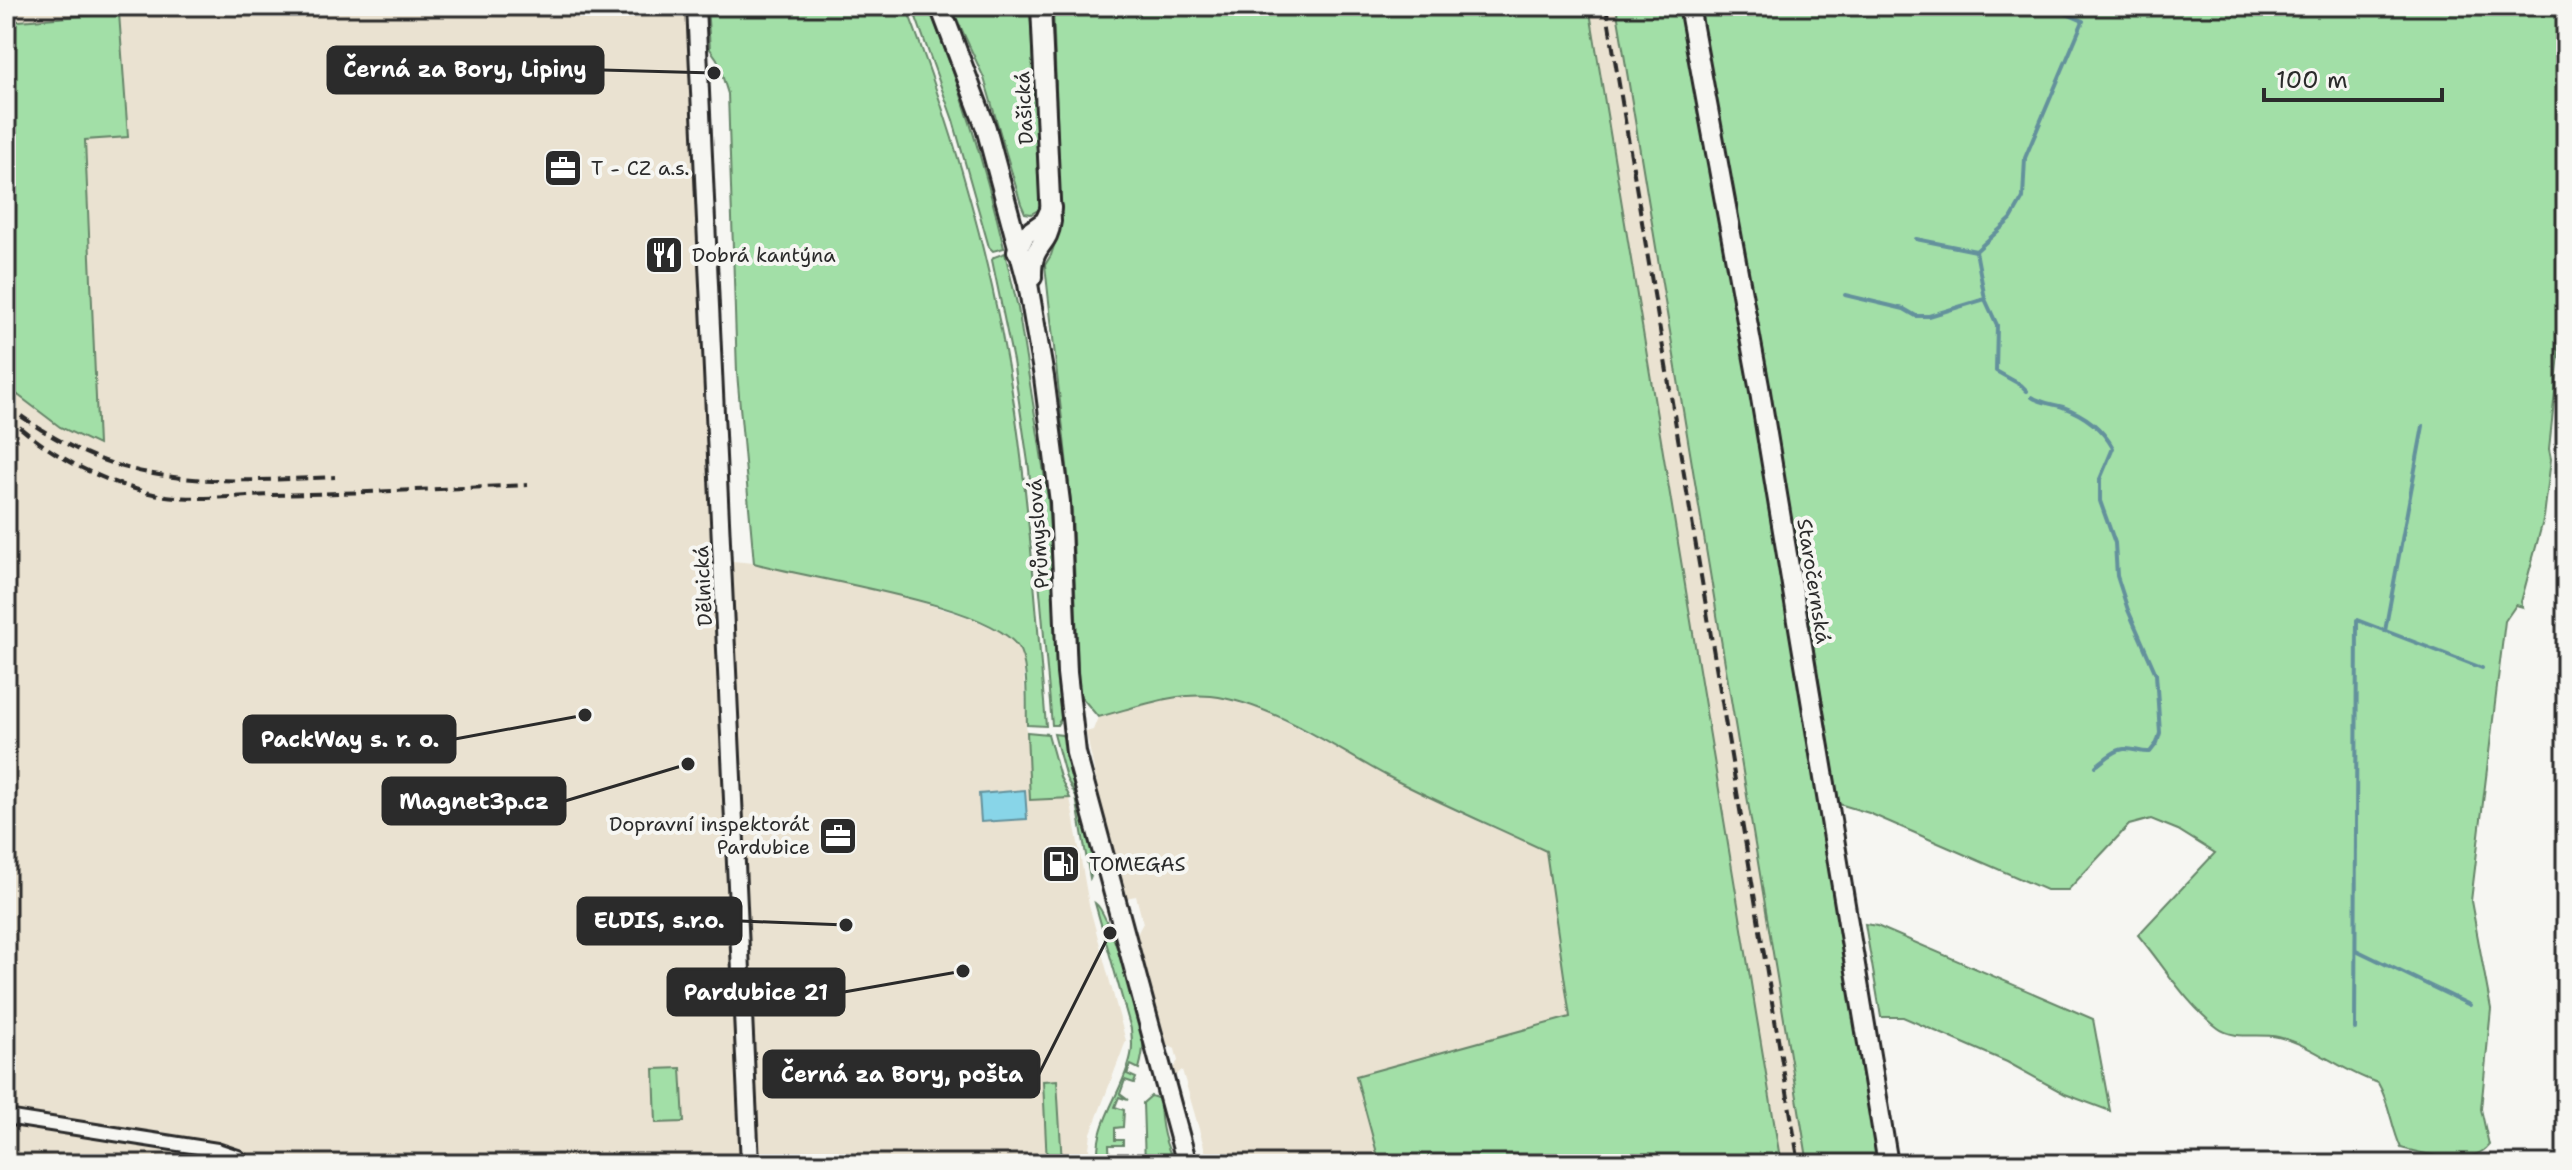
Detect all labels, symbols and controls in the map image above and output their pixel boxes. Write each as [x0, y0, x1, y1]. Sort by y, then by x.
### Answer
callout: Černá za Bory, Lipiny [328, 47, 603, 93]
scale bar [2264, 52, 2442, 102]
text: Černá za Bory, Lipiny [343, 53, 587, 84]
text: 100 m [2276, 64, 2348, 96]
street label: Dašická [1009, 70, 1039, 145]
office icon: T - CZ a.s. [542, 147, 584, 189]
place label: T - CZ a.s. [591, 155, 689, 181]
restaurant icon: Dobrá kantýna [643, 234, 685, 276]
place label: Dobrá kantýna [692, 242, 836, 268]
street label: Průmyslová [1021, 478, 1055, 590]
street label: Staročernská [1791, 517, 1837, 646]
street label: Dělnická [688, 544, 718, 627]
callout: PackWay s. r. o. [244, 716, 455, 762]
text: PackWay s. r. o. [261, 725, 439, 754]
callout: Magnet3p.cz [383, 778, 565, 824]
text: Magnet3p.cz [399, 787, 549, 816]
place label: Dopravní inspektorát Pardubice [609, 811, 810, 860]
office icon: Dopravní inspektorát Pardubice [817, 815, 859, 857]
fuel station icon: TOMEGAS [1040, 843, 1082, 885]
place label: TOMEGAS [1089, 851, 1186, 877]
callout: ELDIS, s.r.o. [578, 898, 741, 944]
text: ELDIS, s.r.o. [593, 906, 725, 935]
callout: Pardubice 21 [668, 969, 844, 1015]
text: Pardubice 21 [684, 978, 828, 1007]
callout: Černá za Bory, pošta [764, 1051, 1039, 1097]
text: Černá za Bory, pošta [781, 1058, 1023, 1089]

